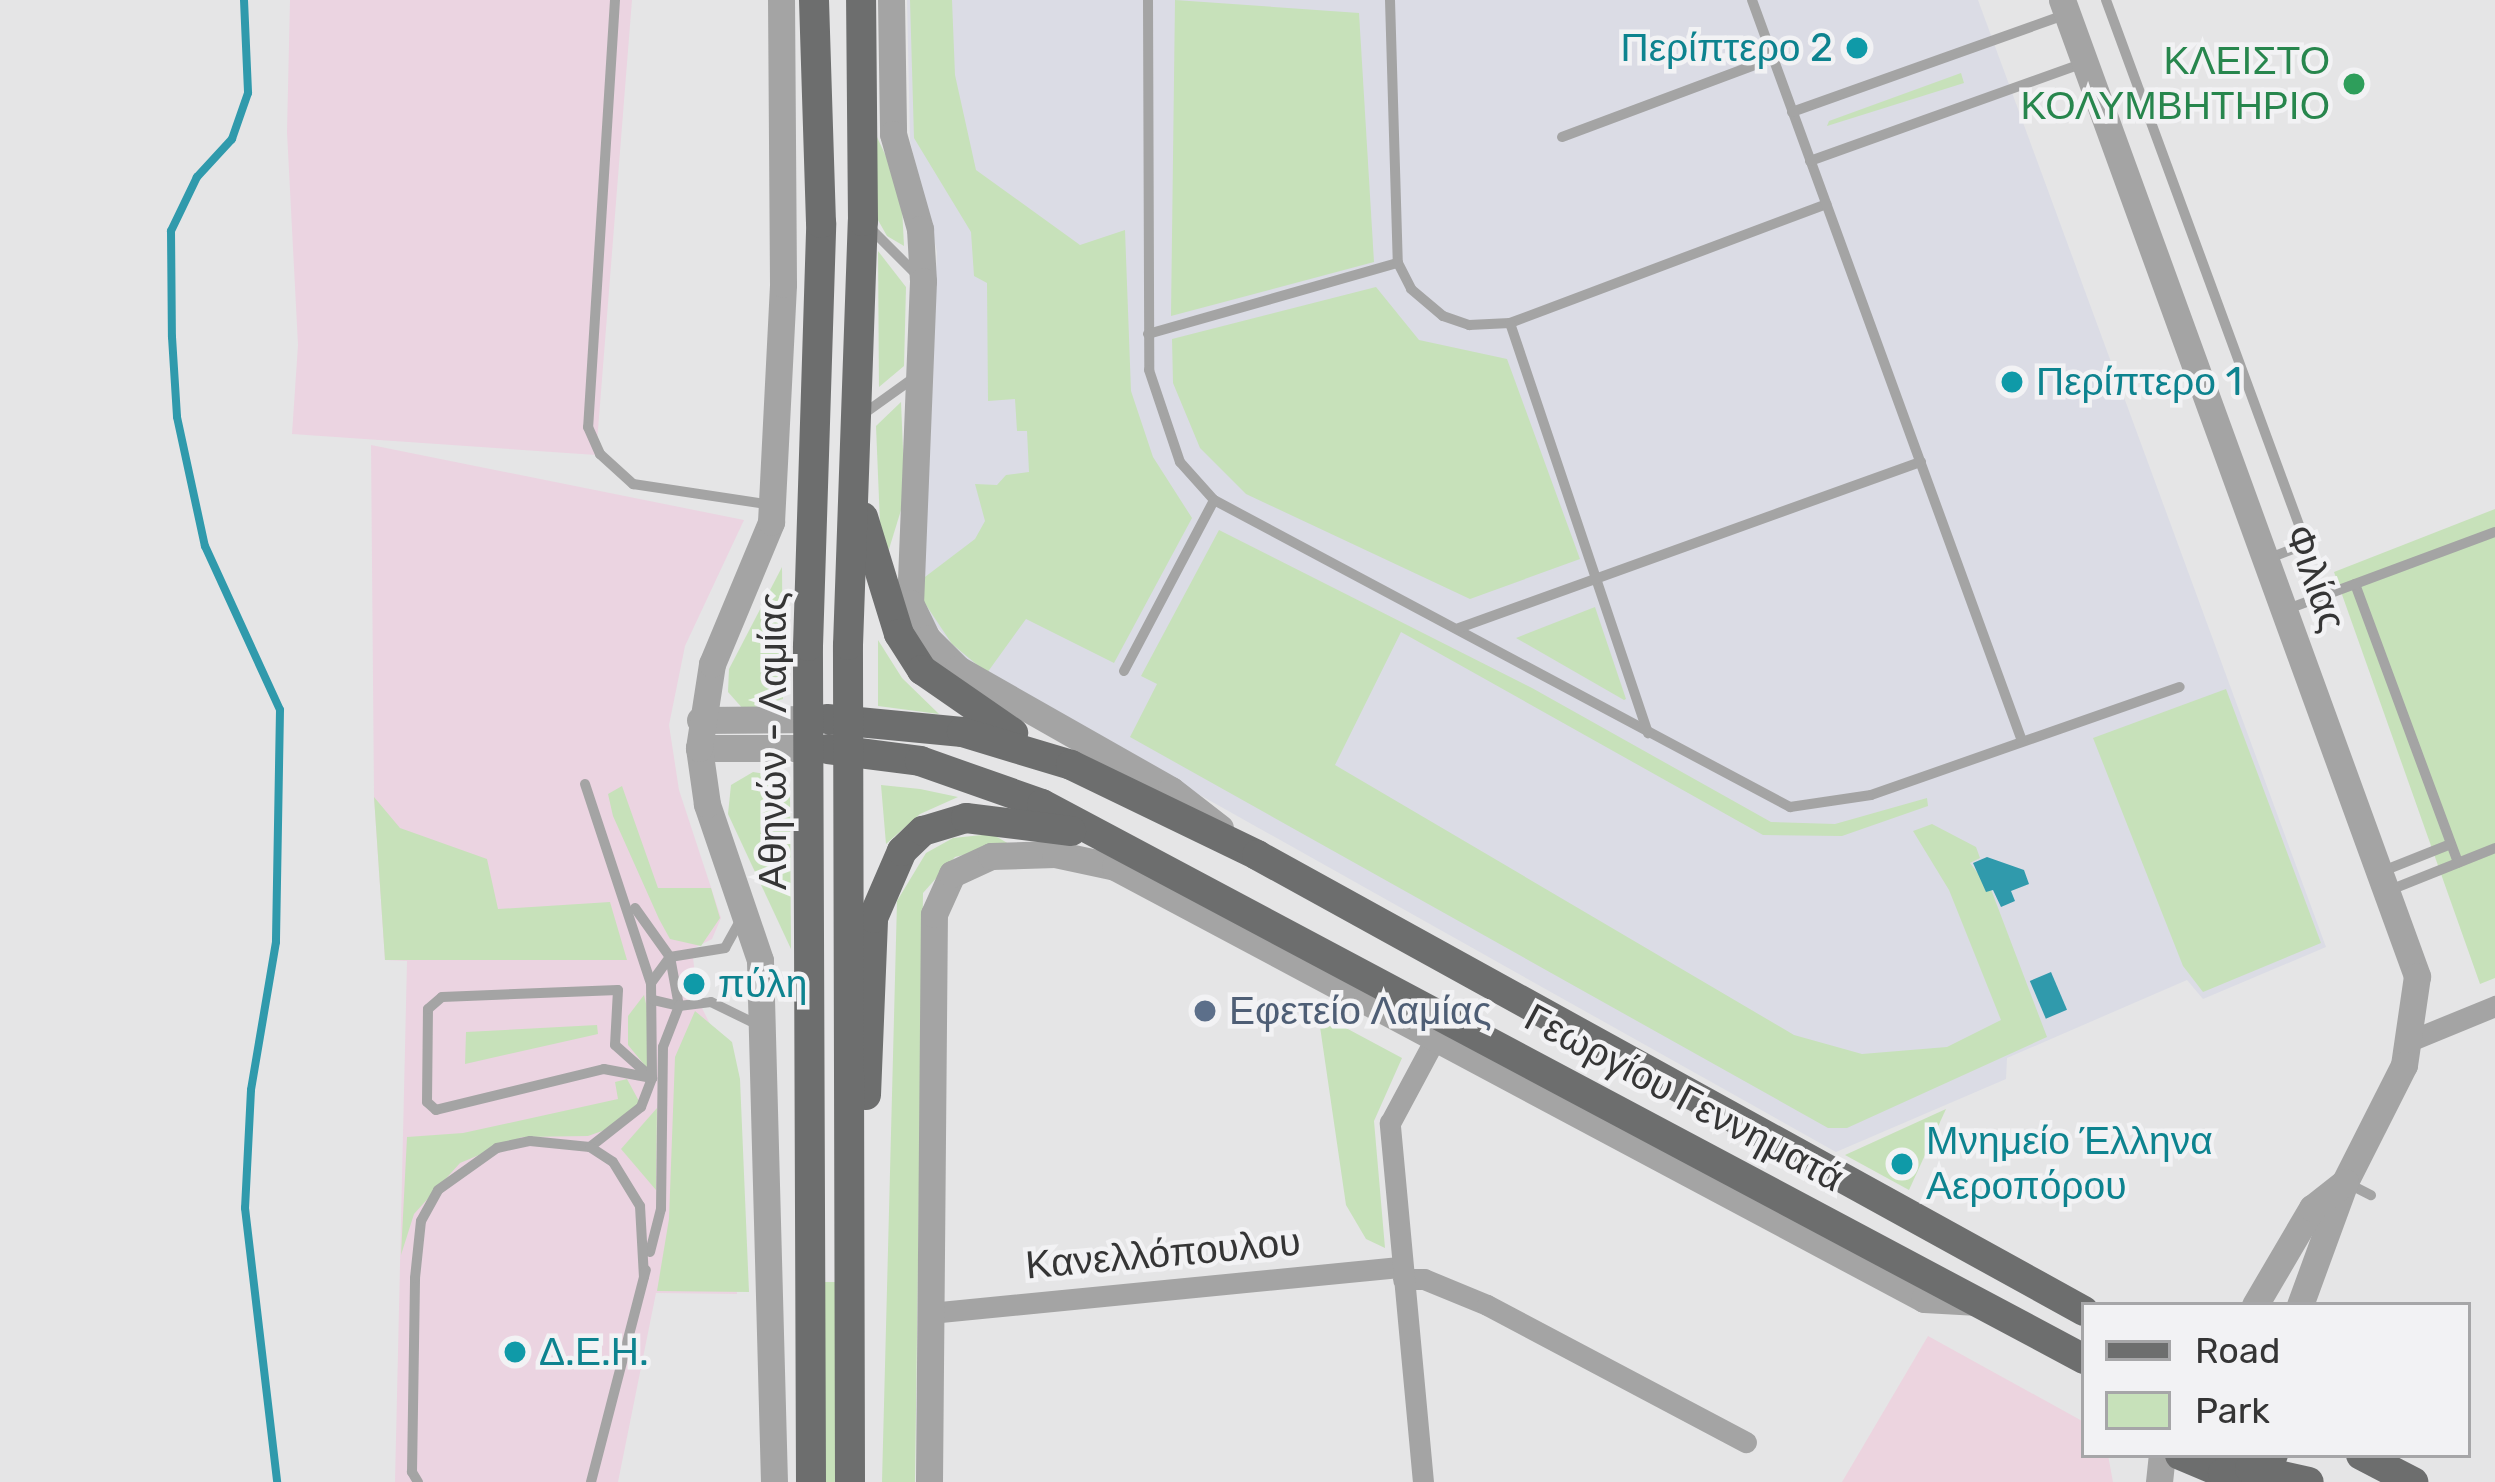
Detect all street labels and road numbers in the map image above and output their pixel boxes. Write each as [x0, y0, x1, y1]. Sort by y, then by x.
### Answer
street label: Φιλίας [2274, 519, 2356, 637]
street label: Αθηνών - Λαμίας [750, 592, 796, 890]
street label: Γεωργίου Γεννηματά [1517, 994, 1851, 1202]
street label: Κανελλόπουλου [1024, 1219, 1302, 1289]

